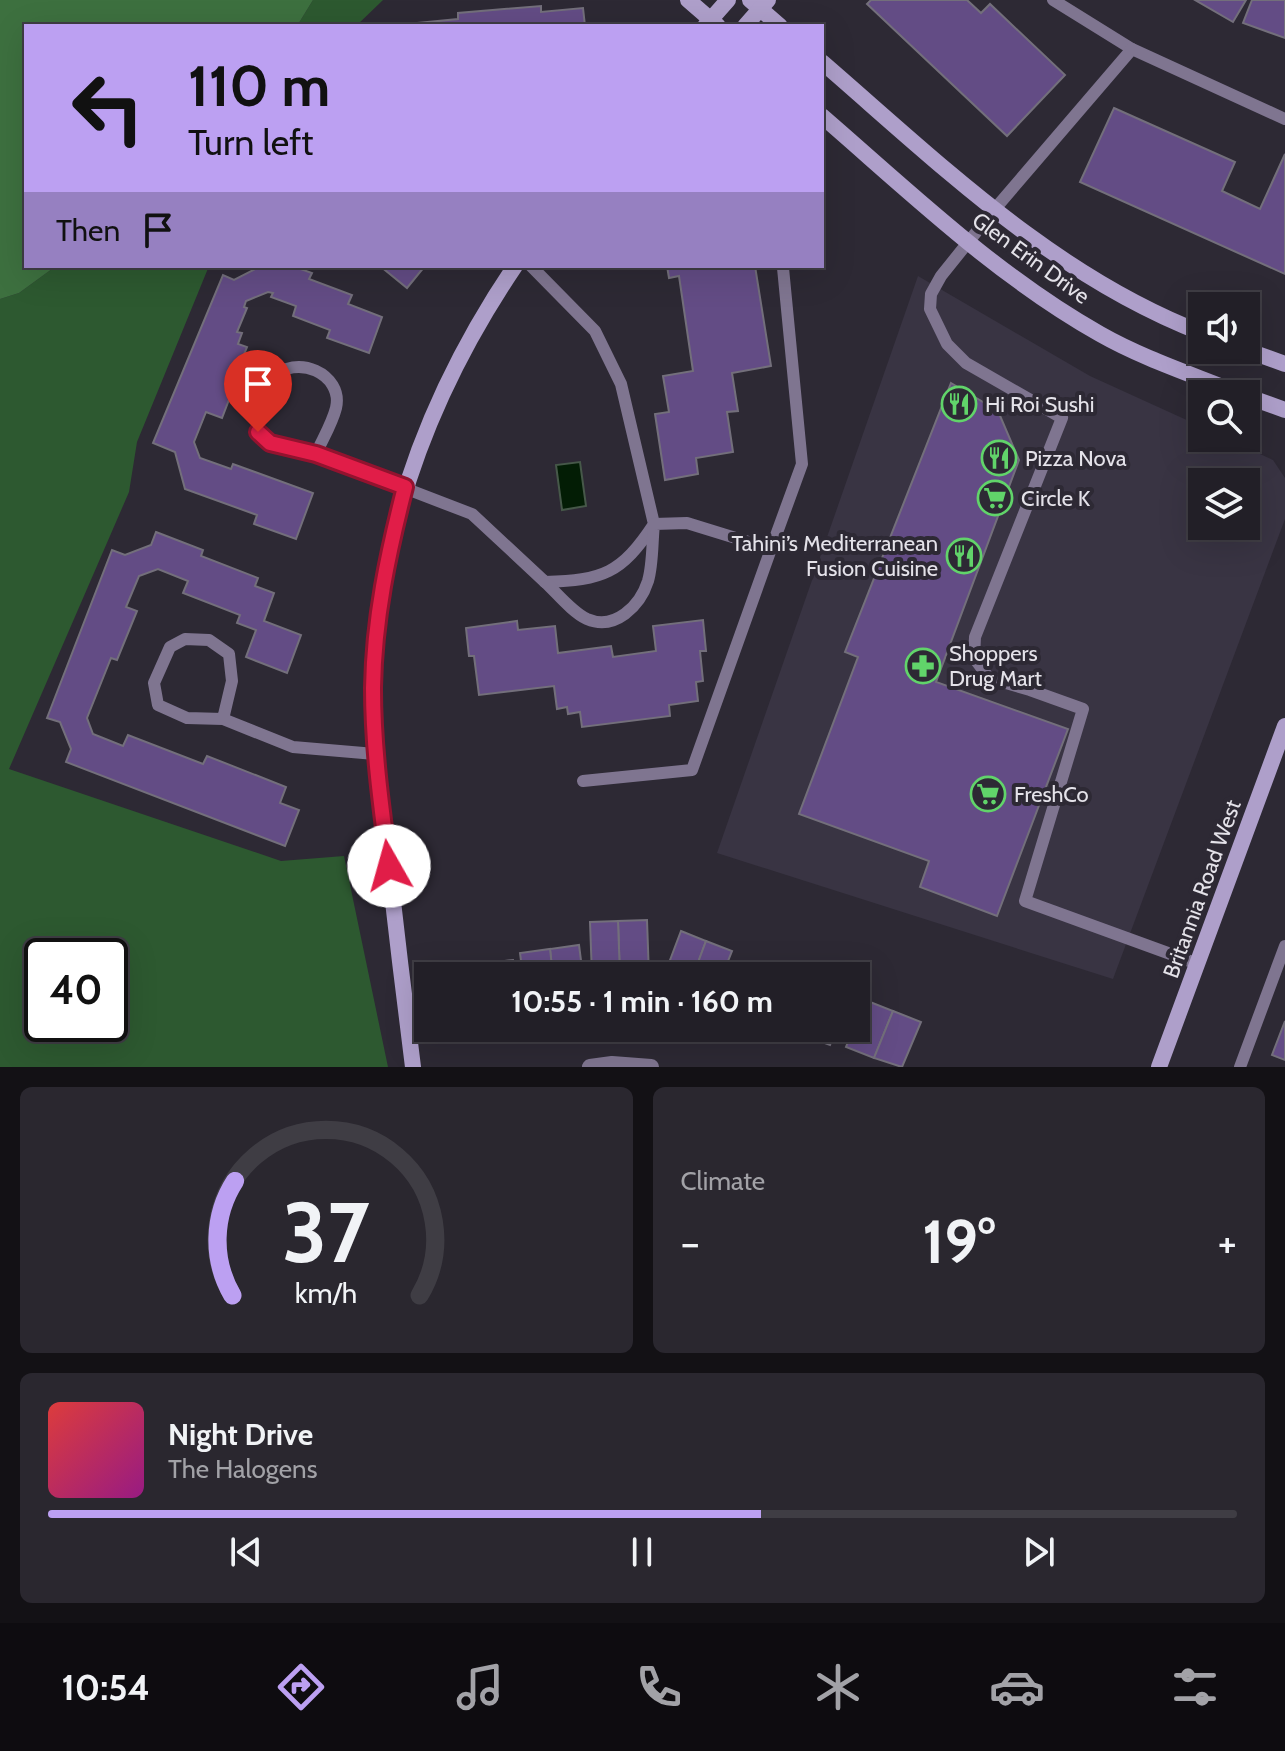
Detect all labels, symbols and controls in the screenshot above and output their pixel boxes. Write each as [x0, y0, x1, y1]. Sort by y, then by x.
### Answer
text: 110 m [188, 52, 330, 120]
icon: left [56, 56, 160, 160]
text: Turn left [188, 120, 313, 164]
street label: Glen Erin Drive [967, 206, 1095, 310]
icon: arrive [136, 208, 180, 252]
text: Then [56, 212, 120, 249]
map controls [1188, 292, 1260, 540]
button: sound [1188, 292, 1260, 364]
pin [224, 350, 292, 432]
icon: arrive [236, 362, 280, 406]
button: search [1188, 380, 1260, 452]
restaurant icon: Hi Roi Sushi [940, 385, 978, 423]
place label: Hi Roi Sushi [985, 391, 1094, 418]
restaurant icon: Pizza Nova [980, 439, 1018, 477]
place label: Pizza Nova [1025, 445, 1127, 472]
button: layers [1188, 468, 1260, 540]
supermarket icon: Circle K [976, 479, 1014, 517]
place label: Circle K [1021, 485, 1091, 512]
place label: Tahini’s Mediterranean Fusion Cuisine [731, 530, 938, 582]
restaurant icon: Tahini’s Mediterranean Fusion Cuisine [945, 537, 983, 575]
place label: Shoppers Drug Mart [949, 640, 1042, 692]
pharmacy icon: Shoppers Drug Mart [904, 647, 942, 685]
supermarket icon: FreshCo [969, 775, 1007, 813]
place label: FreshCo [1014, 781, 1089, 808]
street label: Britannia Road West [1157, 796, 1247, 982]
position arrow [347, 824, 431, 908]
speed limit sign: 40 [24, 938, 128, 1042]
text: 10:55 · 1 min · 160 m [511, 983, 773, 1020]
text: Climate [681, 1165, 765, 1197]
text: 37 [283, 1182, 370, 1283]
text: 19° [922, 1205, 995, 1278]
text: − [681, 1216, 700, 1269]
text: + [1218, 1216, 1237, 1269]
text: km/h [295, 1275, 358, 1310]
text: Night Drive [168, 1416, 313, 1453]
text: The Halogens [168, 1453, 317, 1485]
icon: previous [224, 1530, 268, 1574]
icon: pause [620, 1530, 664, 1574]
icon: next [1017, 1530, 1061, 1574]
icon: directions [273, 1659, 329, 1715]
icon: music [452, 1659, 508, 1715]
icon: phone [631, 1659, 687, 1715]
icon: climate [810, 1659, 866, 1715]
icon: car [989, 1659, 1045, 1715]
icon: filters [1167, 1659, 1223, 1715]
text: 10:54 [61, 1665, 150, 1709]

